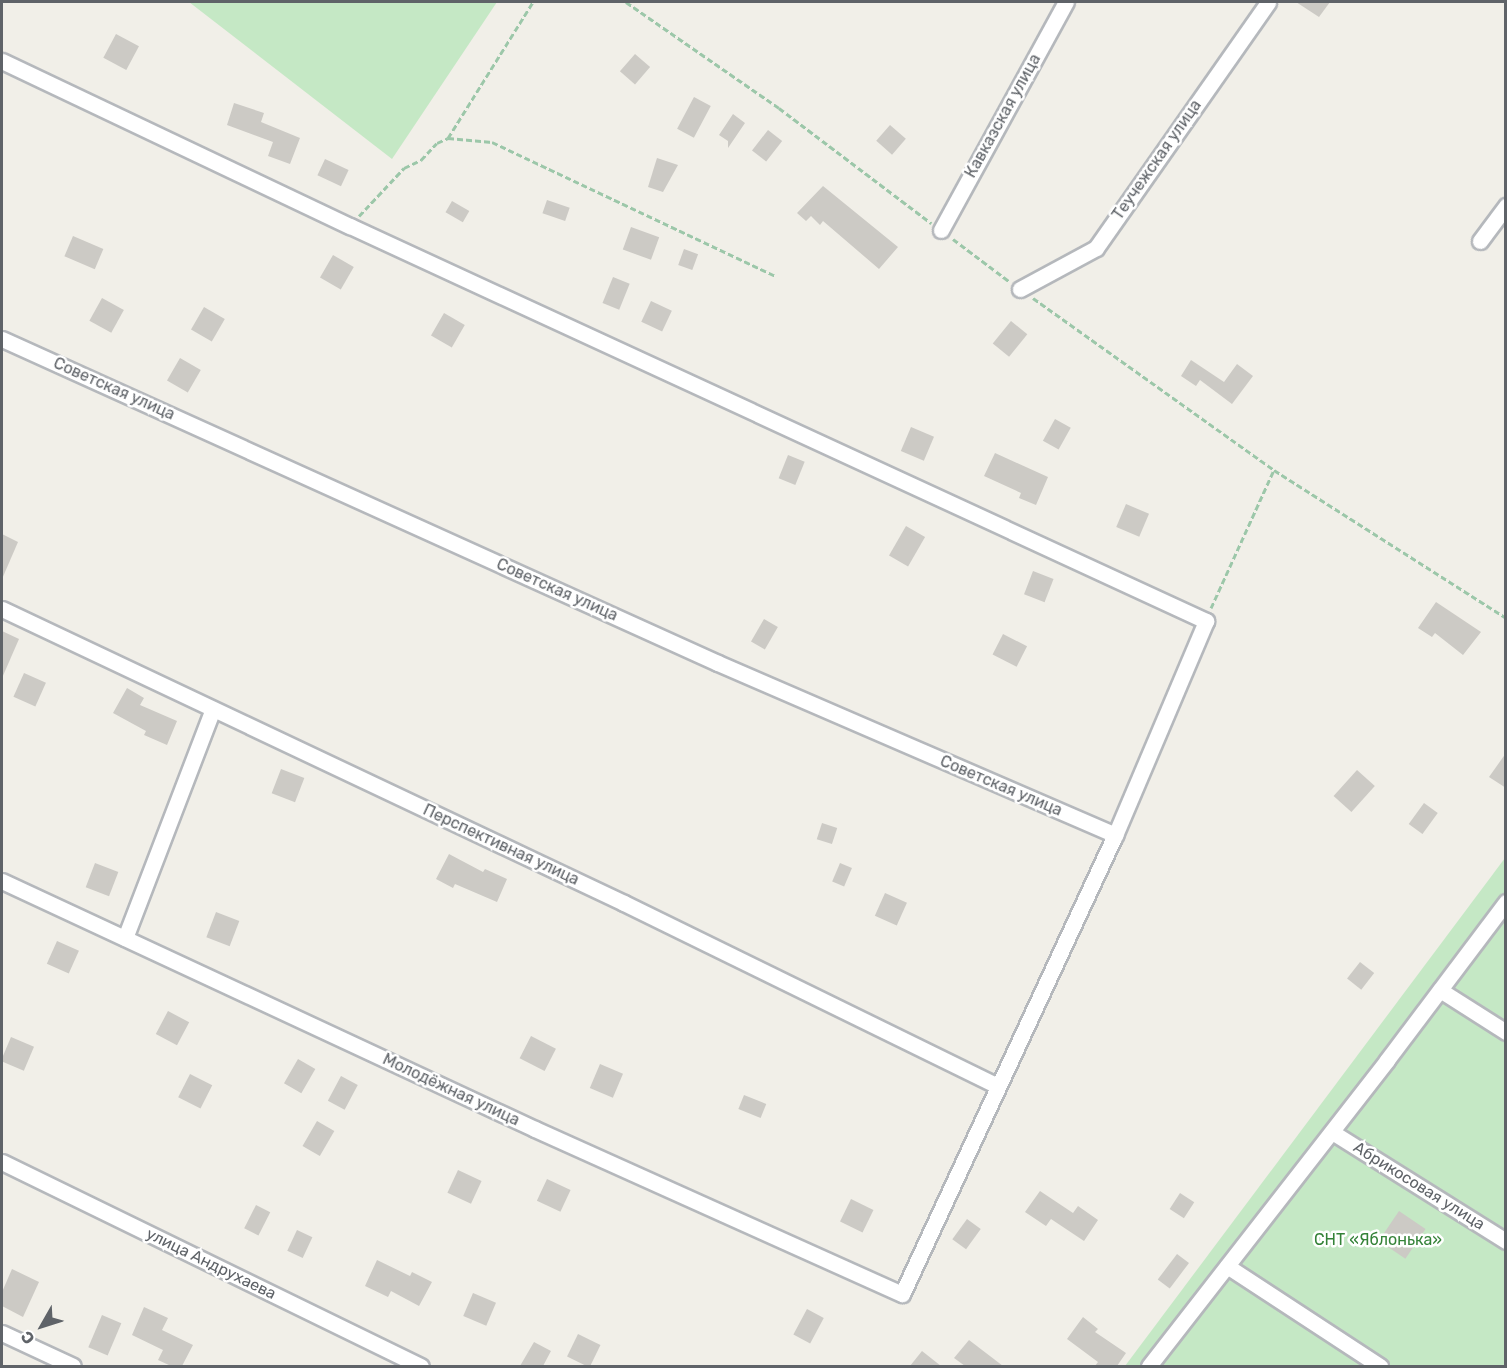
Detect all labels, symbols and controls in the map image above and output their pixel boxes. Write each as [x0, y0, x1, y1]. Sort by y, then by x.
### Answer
street label: Кавказская улица [961, 51, 1045, 181]
street label: Теучежская улица [1108, 96, 1206, 224]
street label: Советская улица [50, 354, 178, 424]
street label: Советская улица [493, 555, 621, 625]
street label: Советская улица [937, 752, 1065, 820]
street label: Перспективная улица [420, 800, 582, 890]
street label: Молодёжная улица [380, 1050, 522, 1130]
street label: Абрикосовая улица [1350, 1138, 1488, 1234]
street label: улица Андрухаева [143, 1224, 279, 1304]
park label: СНТ «Яблонька» [1314, 1230, 1442, 1250]
north arrow [12, 1296, 72, 1356]
text: С [17, 1327, 39, 1348]

